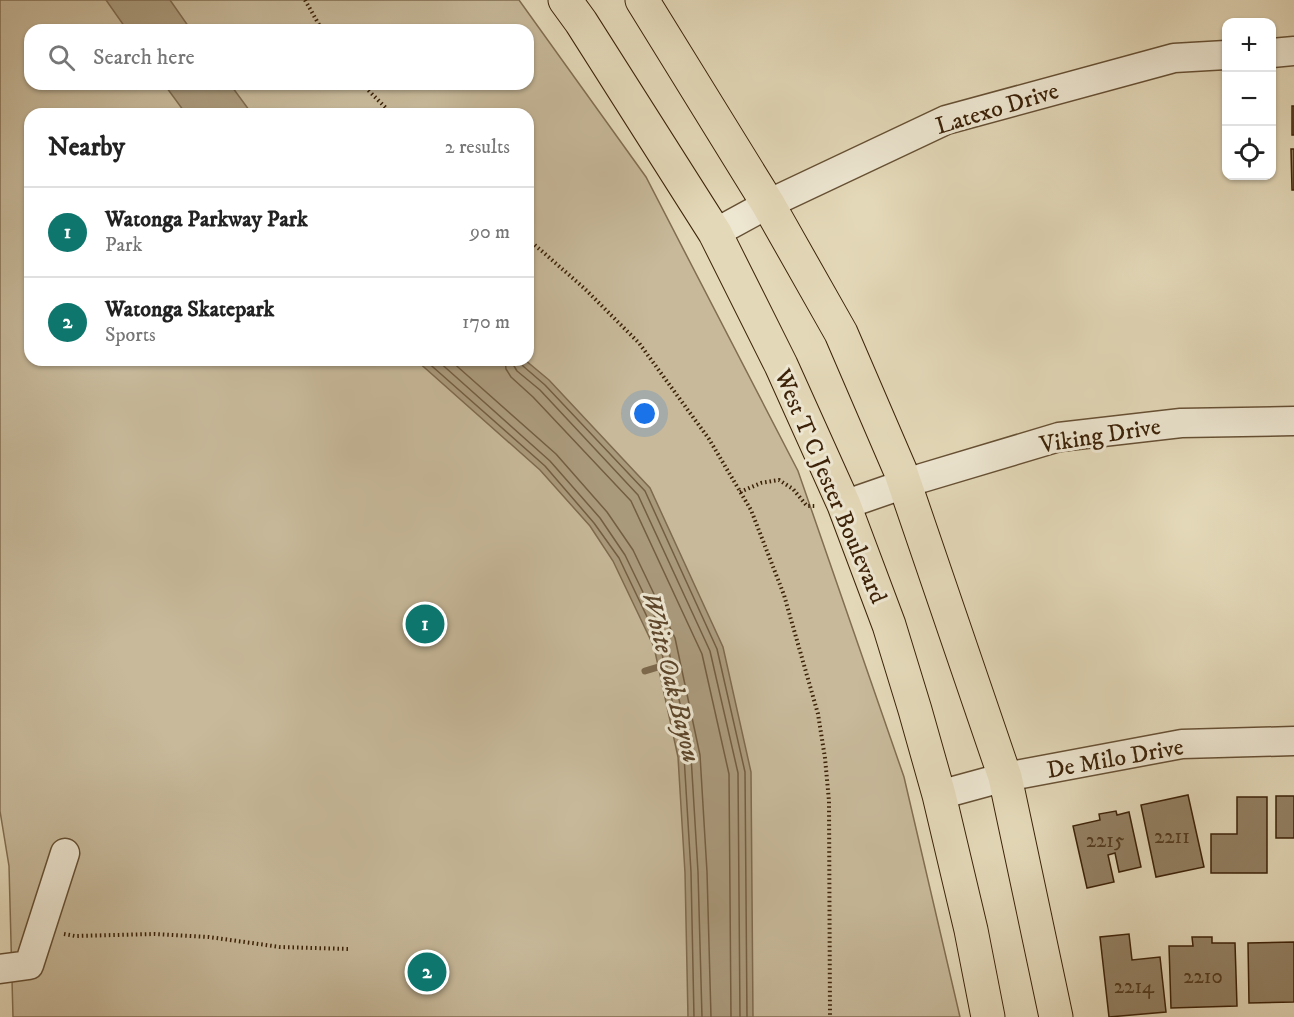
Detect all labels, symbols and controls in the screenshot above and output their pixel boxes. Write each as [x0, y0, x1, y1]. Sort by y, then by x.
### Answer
map controls [1222, 18, 1276, 180]
button: + [1222, 18, 1276, 72]
search box [24, 24, 534, 90]
icon: search [45, 41, 78, 74]
text: Search here [93, 44, 195, 71]
button: − [1222, 72, 1276, 126]
street label: Latexo Drive [932, 76, 1062, 142]
button: locate [1222, 126, 1276, 180]
text: Nearby [48, 131, 125, 164]
text: 2 results [445, 135, 510, 160]
text: Watonga Parkway Park [105, 206, 308, 233]
text: 1 [64, 220, 71, 245]
text: 90 m [470, 220, 510, 245]
text: Park [105, 233, 142, 258]
text: Watonga Skatepark [105, 296, 275, 323]
text: 2 [63, 310, 72, 335]
text: 170 m [462, 310, 510, 335]
text: Sports [105, 323, 156, 348]
street label: West T C Jester Boulevard [767, 364, 893, 608]
your location [630, 399, 659, 428]
street label: Viking Drive [1037, 412, 1163, 461]
water label: White Oak Bayou [633, 589, 708, 766]
pin: 1 [406, 602, 444, 646]
street label: De Milo Drive [1044, 732, 1186, 786]
house number: 2211 [1154, 824, 1190, 850]
house number: 2215 [1086, 828, 1124, 854]
pin: 2 [408, 950, 446, 994]
house number: 2210 [1183, 964, 1223, 990]
house number: 2214 [1114, 974, 1155, 1000]

